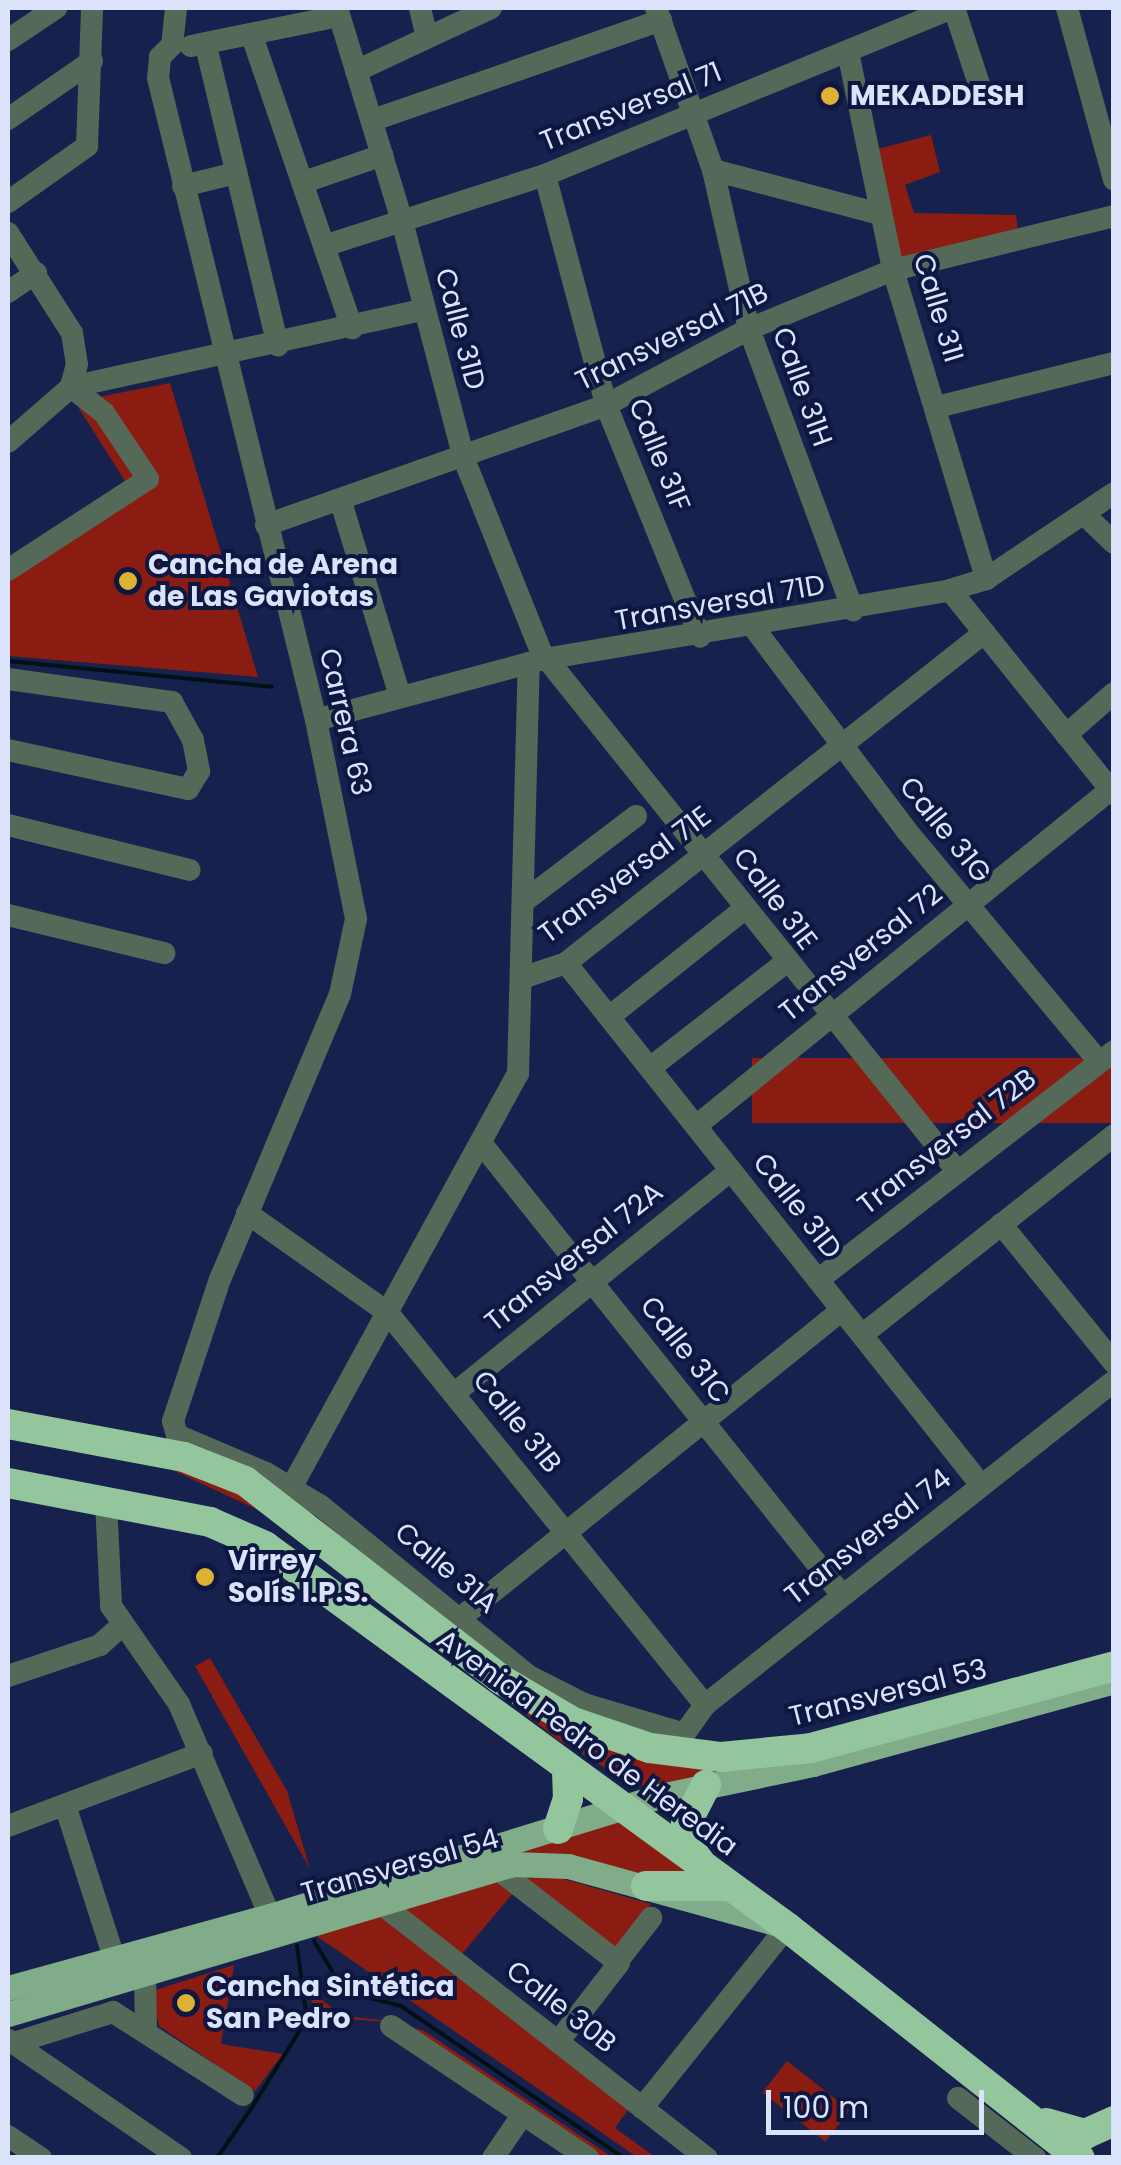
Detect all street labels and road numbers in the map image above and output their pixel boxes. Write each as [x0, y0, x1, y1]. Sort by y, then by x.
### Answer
street label: Transversal 71 [535, 55, 727, 159]
street label: Calle 31I [906, 250, 970, 366]
street label: Calle 31D [428, 265, 492, 393]
street label: Transversal 71B [570, 276, 774, 398]
street label: Calle 31H [765, 323, 839, 451]
street label: Calle 31F [621, 394, 697, 516]
street label: Transversal 71D [612, 568, 828, 638]
street label: Carrera 63 [312, 645, 378, 799]
street label: Calle 31G [892, 770, 998, 890]
street label: Transversal 71E [532, 799, 718, 951]
street label: Calle 31E [726, 841, 824, 957]
street label: Transversal 72 [773, 877, 949, 1029]
street label: Transversal 72B [851, 1062, 1043, 1222]
street label: Calle 31D [745, 1147, 849, 1265]
street label: Transversal 72A [478, 1175, 670, 1339]
street label: Calle 31C [633, 1290, 737, 1410]
street label: Calle 31B [466, 1364, 568, 1480]
street label: Transversal 74 [778, 1462, 958, 1612]
street label: Calle 31A [388, 1515, 504, 1621]
street label: Avenida Pedro de Heredia [430, 1623, 744, 1863]
street label: Transversal 53 [786, 1652, 990, 1734]
street label: Transversal 54 [297, 1822, 503, 1910]
street label: Calle 30B [499, 1954, 623, 2060]

